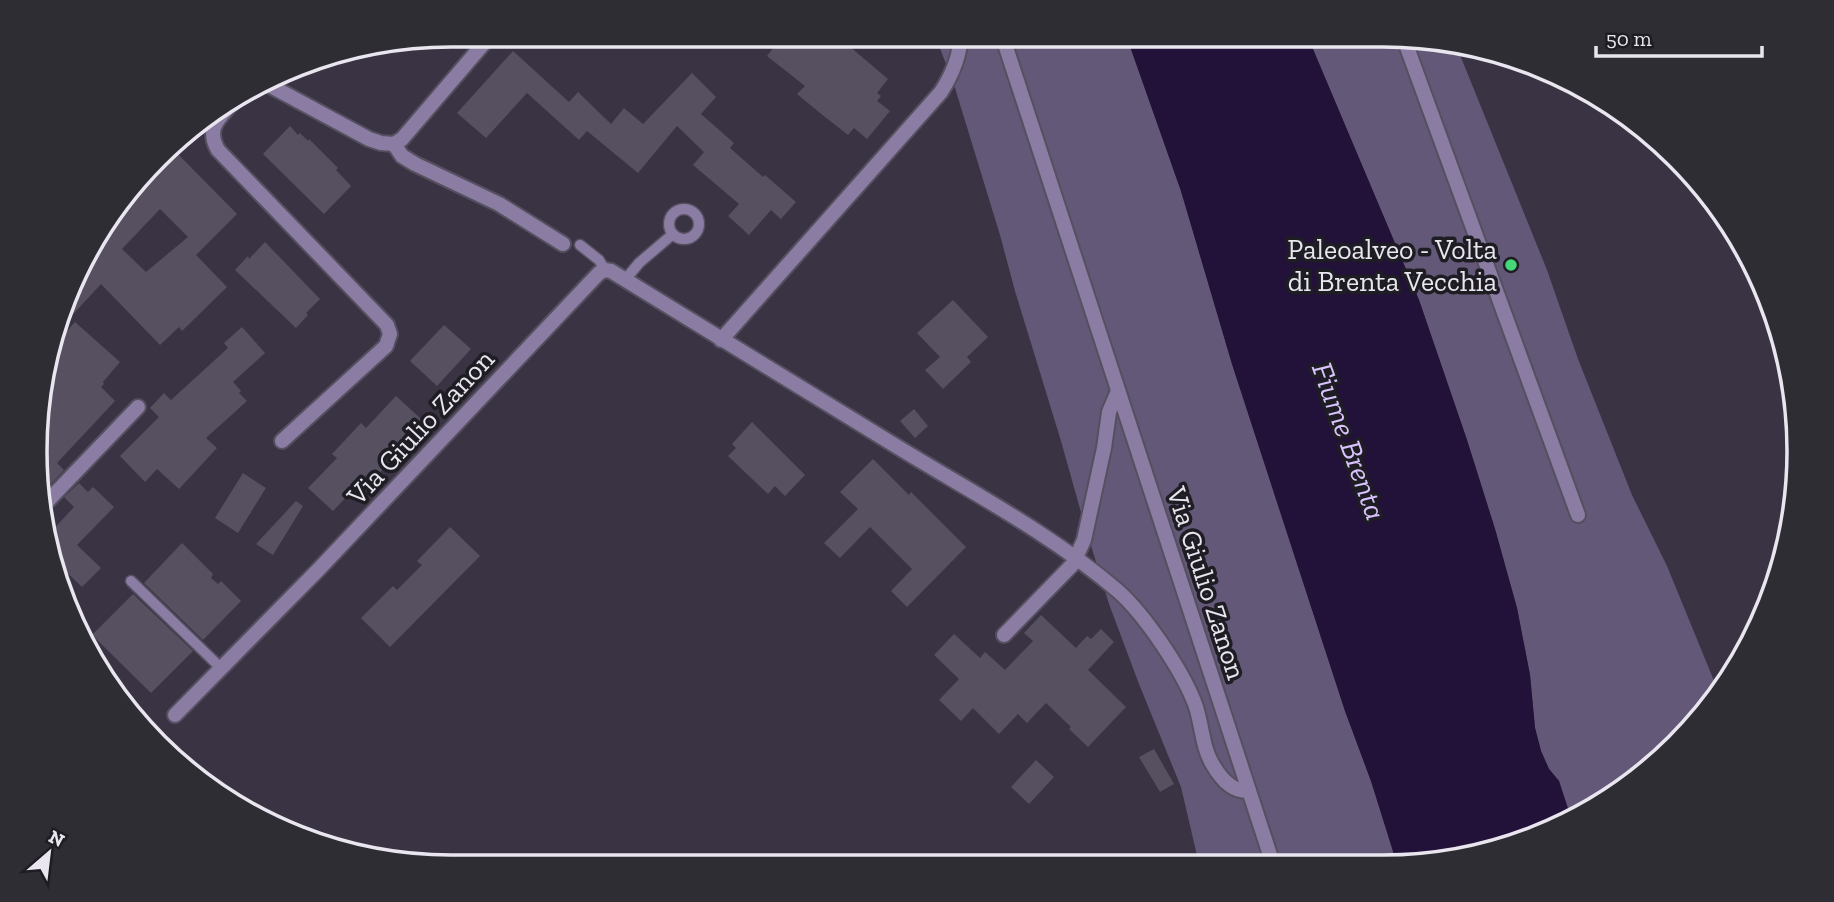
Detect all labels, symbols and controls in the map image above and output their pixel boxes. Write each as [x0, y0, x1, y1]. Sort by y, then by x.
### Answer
scale bar [1596, 14, 1762, 58]
text: 50 m [1606, 26, 1652, 51]
place label: Paleoalveo - Volta di Brenta Vecchia [1287, 233, 1497, 298]
marker: Paleoalveo - Volta di Brenta Vecchia [1503, 257, 1519, 273]
street label: Via Giulio Zanon [339, 343, 501, 513]
water label: Fiume Brenta [1304, 357, 1394, 525]
street label: Via Giulio Zanon [1160, 482, 1253, 684]
north arrow [14, 818, 84, 888]
text: N [45, 825, 69, 852]

